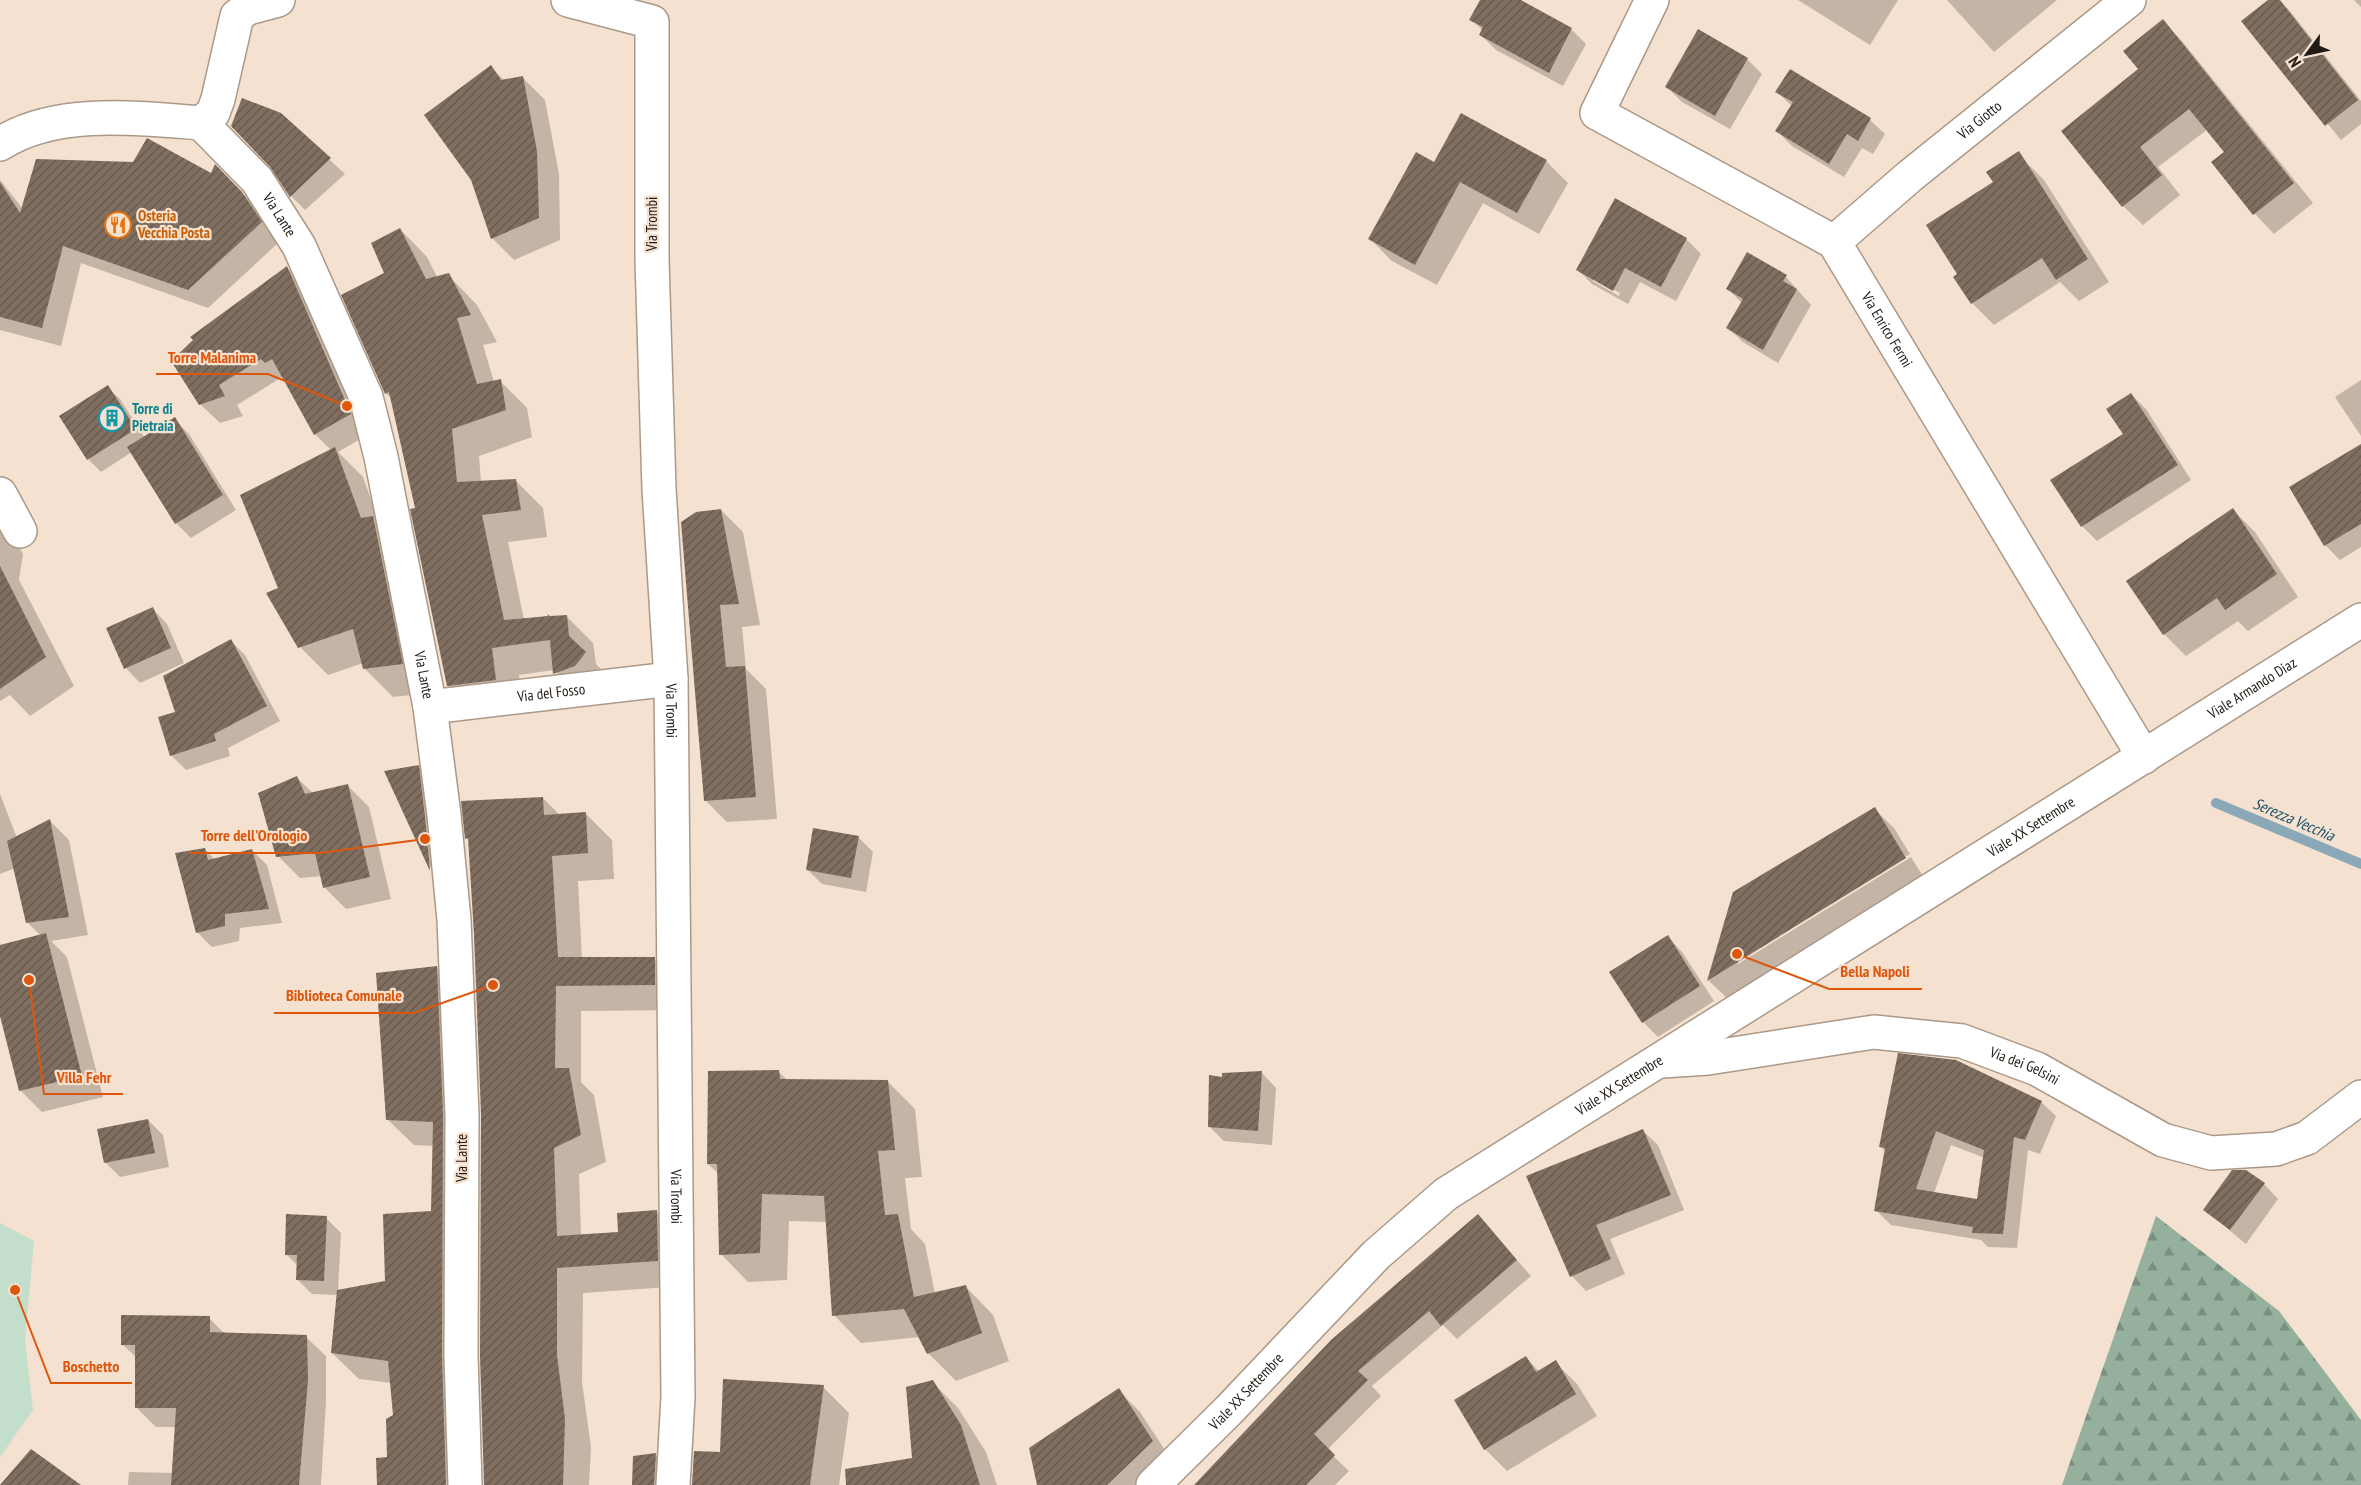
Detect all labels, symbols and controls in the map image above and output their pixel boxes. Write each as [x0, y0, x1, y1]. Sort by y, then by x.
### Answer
north arrow [2277, 24, 2337, 84]
text: N [2284, 53, 2305, 71]
street label: Via Giotto [1953, 96, 2005, 144]
street label: Via Lante [258, 188, 301, 240]
street label: Via Trombi [642, 197, 661, 252]
place label: Osteria Vecchia Posta [137, 206, 210, 242]
restaurant icon: Osteria Vecchia Posta [103, 210, 133, 240]
street label: Via Enrico Fermi [1857, 288, 1917, 371]
callout: Torre Malanima [156, 340, 268, 374]
text: Torre Malanima [168, 347, 257, 367]
place label: Torre di Pietraia [132, 399, 173, 435]
building icon: Torre di Pietraia [97, 403, 127, 433]
street label: Via Lante [410, 648, 438, 700]
street label: Viale Armando Diaz [2203, 653, 2300, 723]
street label: Via del Fosso [515, 679, 586, 706]
street label: Via Trombi [662, 682, 682, 738]
street label: Viale XX Settembre [1983, 792, 2078, 862]
water label: Serezza Vecchia [2250, 793, 2339, 846]
callout: Torre dell'Orologio [189, 819, 319, 853]
text: Torre dell'Orologio [201, 825, 307, 845]
callout: Bella Napoli [1829, 955, 1922, 989]
text: Bella Napoli [1840, 961, 1910, 981]
callout: Biblioteca Comunale [274, 979, 414, 1013]
text: Biblioteca Comunale [286, 985, 402, 1005]
street label: Via dei Gelsini [1986, 1042, 2063, 1089]
street label: Viale XX Settembre [1571, 1050, 1667, 1120]
callout: Villa Fehr [44, 1060, 123, 1094]
text: Villa Fehr [56, 1067, 112, 1087]
street label: Via Lante [452, 1134, 471, 1183]
street label: Via Trombi [667, 1168, 686, 1224]
callout: Boschetto [51, 1349, 132, 1383]
street label: Viale XX Settembre [1204, 1349, 1287, 1434]
text: Boschetto [63, 1356, 119, 1376]

